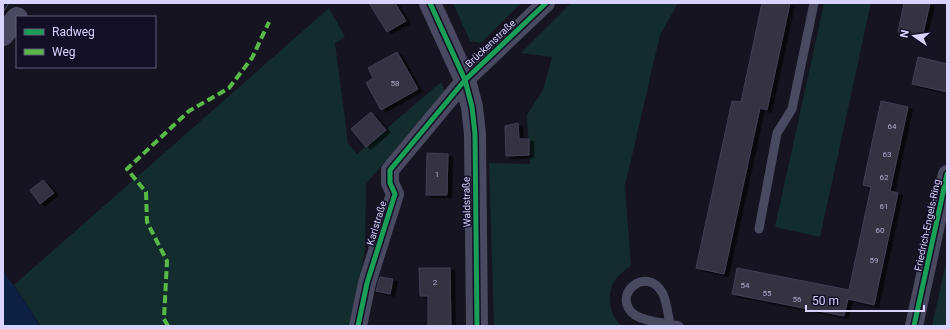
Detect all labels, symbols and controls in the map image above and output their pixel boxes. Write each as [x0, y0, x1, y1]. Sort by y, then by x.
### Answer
legend [16, 16, 156, 68]
north arrow [894, 16, 934, 56]
street label: Brückenstraße [463, 17, 518, 69]
text: Radweg [52, 25, 95, 39]
text: N [898, 28, 912, 39]
text: Weg [52, 45, 76, 59]
house number: 58 [391, 79, 400, 88]
house number: 64 [888, 122, 897, 131]
house number: 63 [883, 150, 892, 159]
house number: 1 [435, 170, 439, 179]
house number: 62 [880, 173, 889, 182]
street label: Waldstraße [461, 177, 472, 227]
street label: Friedrich-Engels-Ring [912, 178, 943, 272]
street label: Karlstraße [365, 200, 388, 247]
house number: 61 [880, 202, 889, 211]
house number: 60 [876, 226, 885, 235]
house number: 59 [870, 256, 879, 265]
house number: 2 [433, 278, 438, 287]
house number: 54 [741, 281, 750, 290]
scale bar [806, 287, 924, 313]
house number: 55 [763, 289, 772, 298]
text: 50 m [812, 294, 839, 308]
house number: 56 [793, 295, 802, 304]

